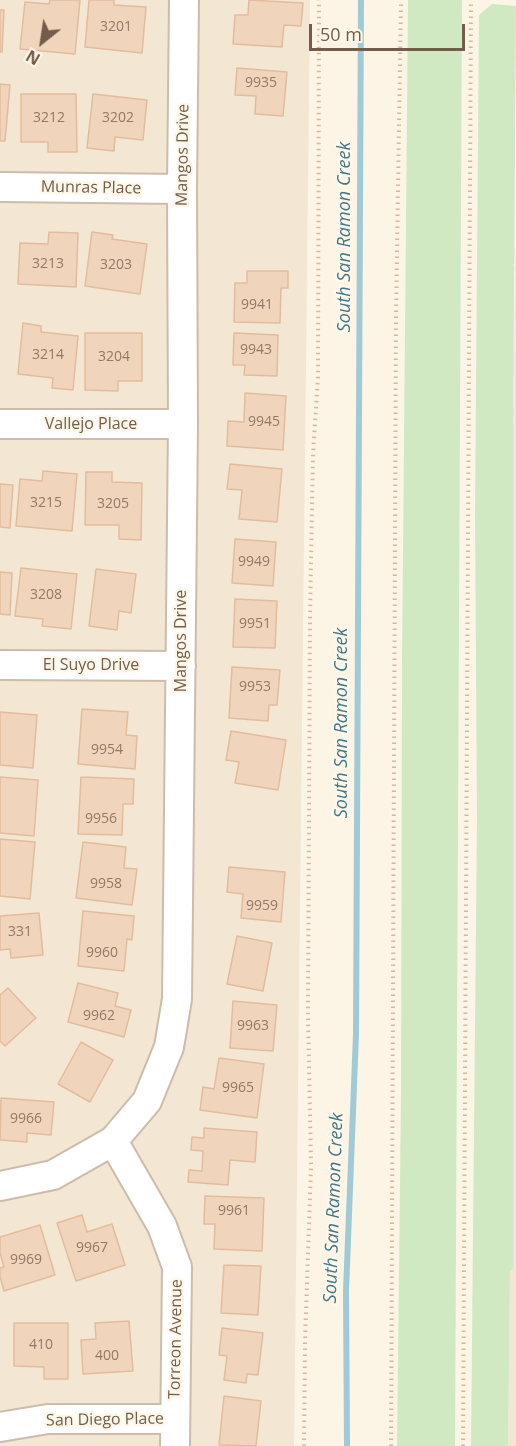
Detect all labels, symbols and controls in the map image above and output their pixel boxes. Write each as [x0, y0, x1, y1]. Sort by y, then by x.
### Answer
north arrow [12, 12, 72, 72]
scale bar [312, 12, 468, 50]
house number: 3201 [100, 19, 132, 35]
text: 50 m [320, 22, 362, 46]
text: N [22, 45, 44, 70]
house number: 9935 [245, 75, 277, 91]
street label: Mangos Drive [173, 104, 193, 206]
house number: 3212 [33, 110, 65, 126]
house number: 3202 [102, 110, 134, 126]
water label: South San Ramon Creek [334, 142, 356, 332]
street label: Munras Place [41, 178, 141, 198]
house number: 3213 [32, 256, 64, 272]
house number: 3203 [100, 257, 132, 273]
house number: 9941 [241, 297, 273, 313]
house number: 9943 [240, 342, 272, 358]
house number: 3214 [32, 347, 64, 363]
house number: 3204 [98, 349, 130, 365]
street label: Vallejo Place [45, 414, 137, 434]
house number: 9945 [248, 414, 280, 430]
house number: 3215 [30, 495, 62, 511]
house number: 3205 [97, 496, 129, 512]
house number: 9949 [238, 554, 270, 570]
house number: 3208 [30, 587, 62, 603]
street label: Mangos Drive [171, 590, 191, 692]
house number: 9951 [239, 616, 271, 632]
water label: South San Ramon Creek [331, 628, 353, 818]
street label: El Suyo Drive [43, 655, 139, 675]
house number: 9953 [239, 679, 271, 695]
house number: 9954 [91, 742, 123, 758]
house number: 9956 [85, 811, 117, 827]
house number: 9958 [90, 876, 122, 892]
house number: 9959 [246, 898, 278, 914]
house number: 331 [8, 924, 32, 940]
house number: 9960 [86, 945, 118, 961]
house number: 9962 [83, 1008, 115, 1024]
house number: 9963 [237, 1018, 269, 1034]
house number: 9965 [222, 1080, 254, 1096]
house number: 9966 [10, 1111, 42, 1127]
water label: South San Ramon Creek [320, 1112, 348, 1304]
house number: 9961 [218, 1203, 250, 1219]
house number: 9967 [76, 1240, 108, 1256]
house number: 9969 [10, 1252, 42, 1268]
street label: Torreon Avenue [165, 1279, 187, 1399]
house number: 410 [29, 1337, 53, 1353]
house number: 400 [95, 1348, 119, 1364]
street label: San Diego Place [46, 1409, 164, 1431]

